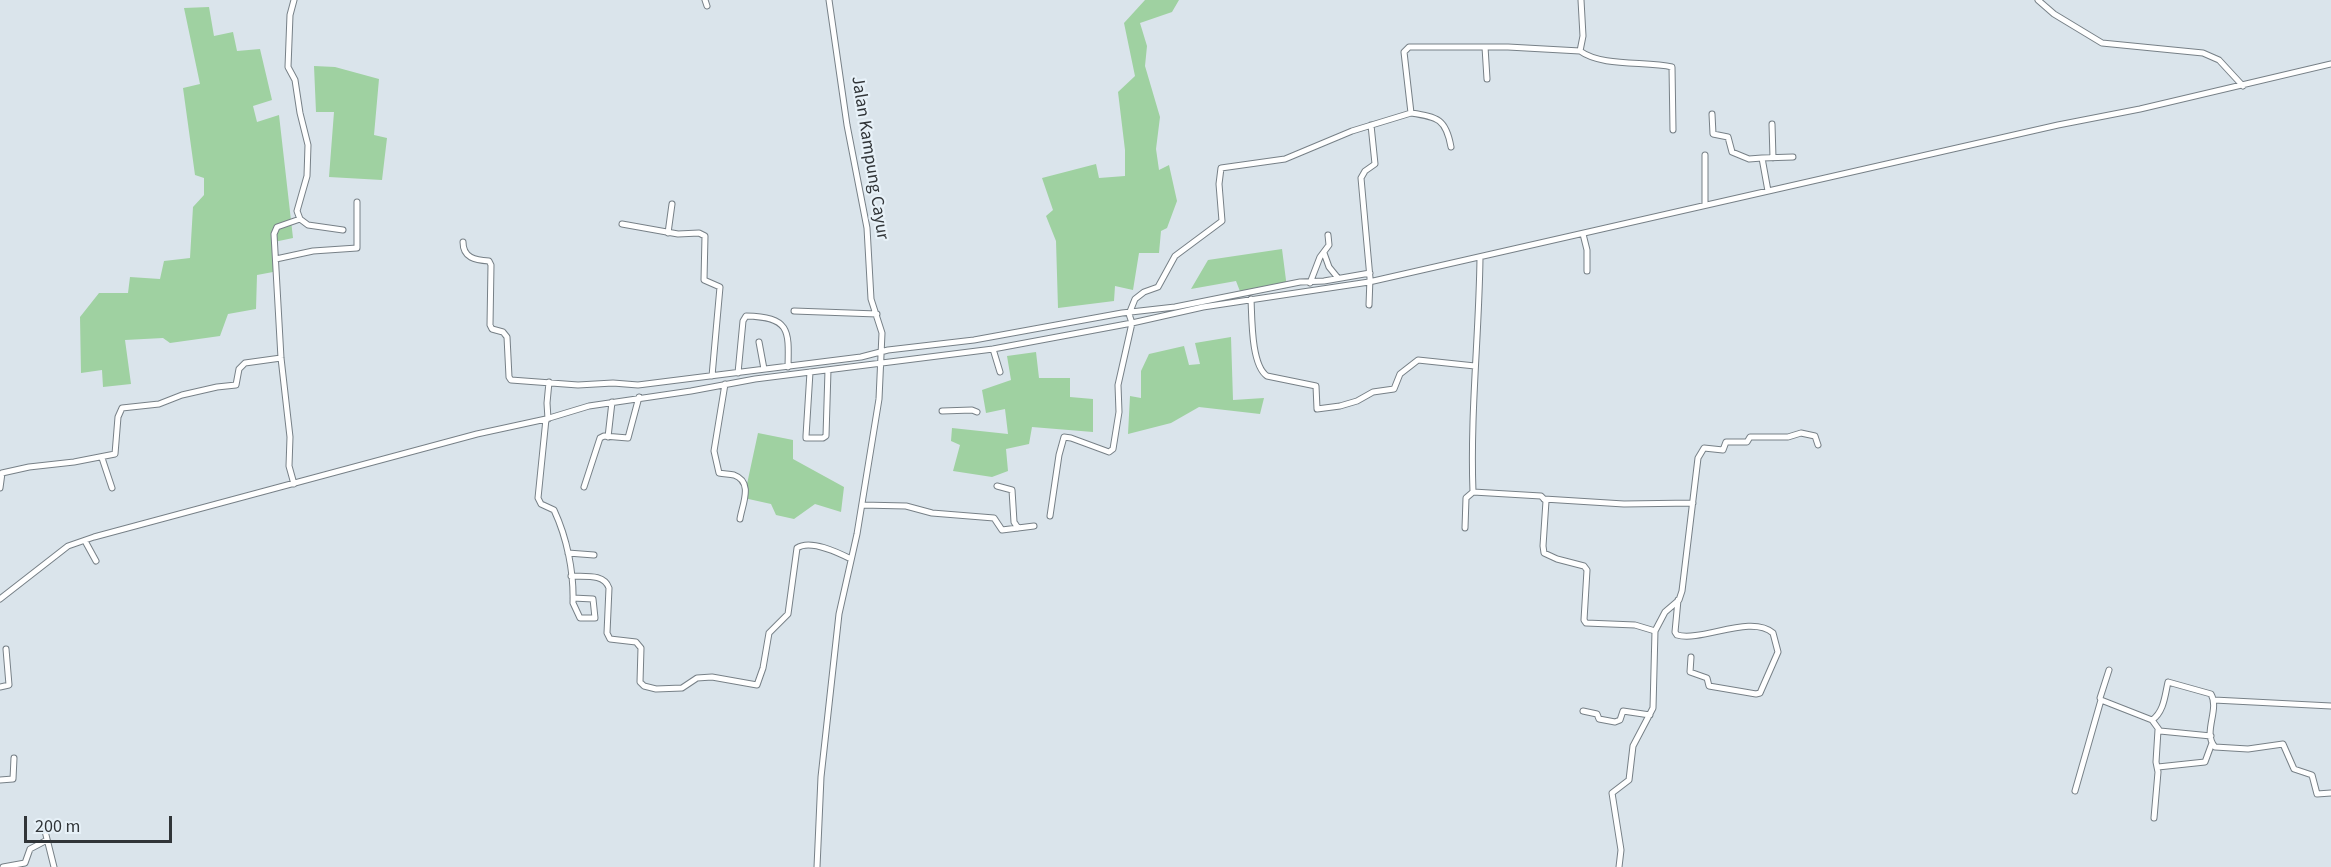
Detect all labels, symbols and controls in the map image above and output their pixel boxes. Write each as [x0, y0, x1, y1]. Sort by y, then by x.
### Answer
street label: Jalan Kampung Cayur [845, 75, 893, 241]
scale bar [27, 804, 176, 842]
text: 200 m [35, 814, 80, 839]

